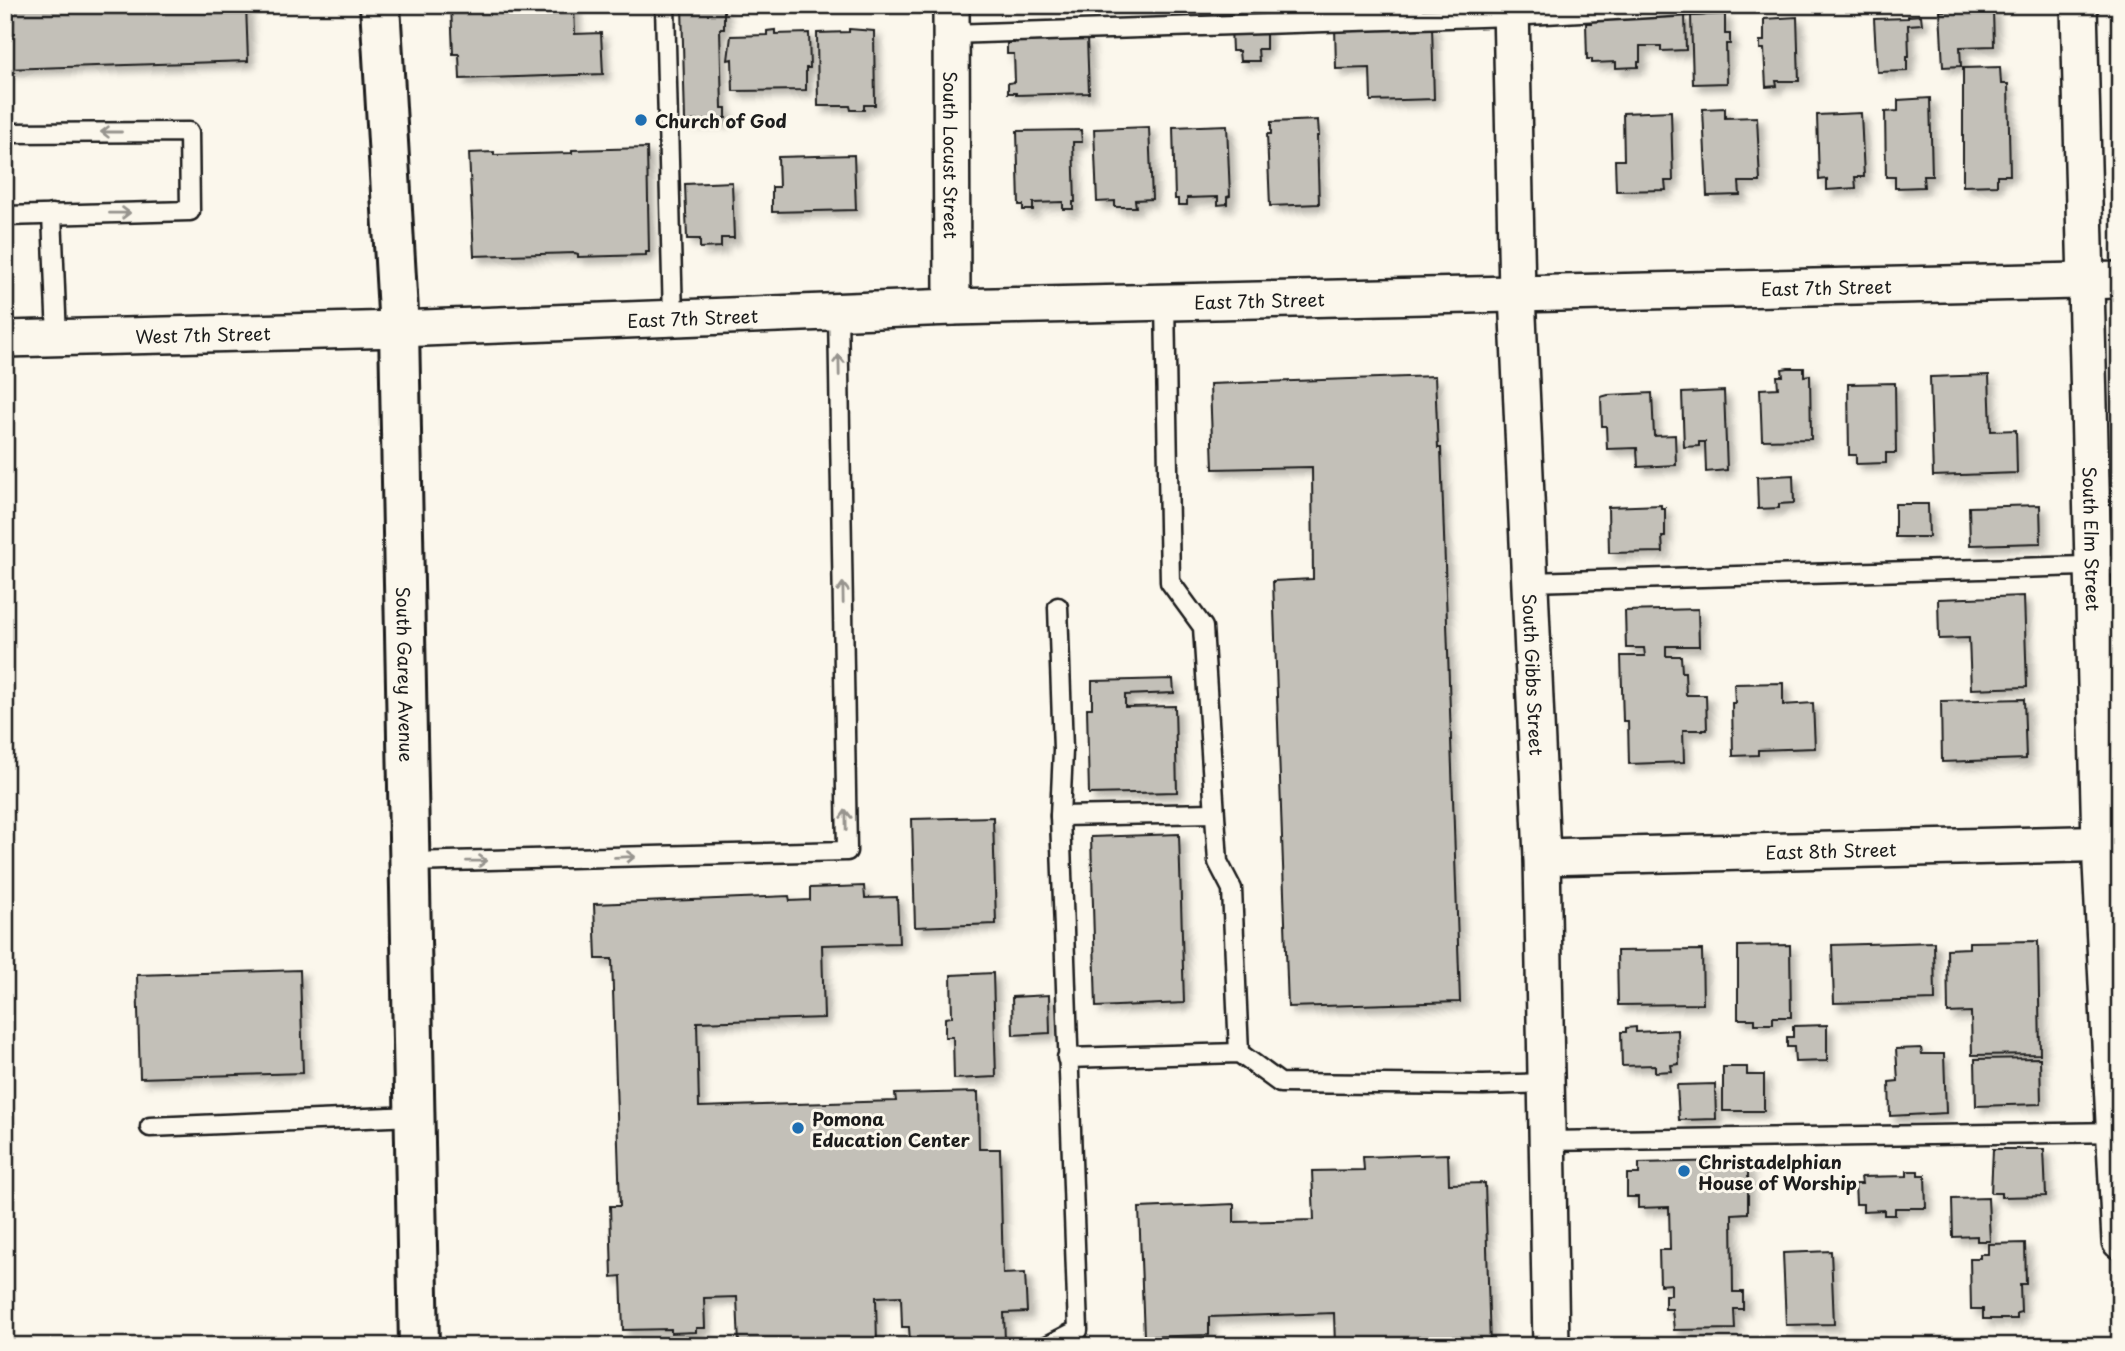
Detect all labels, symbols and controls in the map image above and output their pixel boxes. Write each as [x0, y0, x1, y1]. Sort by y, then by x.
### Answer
street label: South Locust Street [938, 71, 965, 239]
place label: Church of God [655, 107, 787, 134]
marker: Church of God [633, 112, 649, 128]
one-way arrow [100, 125, 123, 139]
one-way arrow [108, 206, 131, 219]
street label: East 7th Street [1761, 272, 1892, 302]
street label: East 7th Street [1194, 285, 1325, 315]
street label: East 7th Street [627, 301, 759, 333]
street label: West 7th Street [135, 319, 271, 349]
one-way arrow [832, 354, 846, 377]
street label: South Elm Street [2077, 466, 2108, 611]
one-way arrow [836, 582, 849, 605]
street label: South Garey Avenue [391, 586, 421, 763]
street label: South Gibbs Street [1517, 593, 1551, 756]
one-way arrow [840, 809, 853, 832]
street label: East 8th Street [1765, 835, 1897, 865]
one-way arrow [613, 851, 636, 864]
one-way arrow [465, 854, 488, 868]
place label: Pomona Education Center [812, 1105, 970, 1153]
marker: Pomona Education Center [790, 1120, 806, 1136]
place label: Christadelphian House of Worship [1698, 1148, 1857, 1196]
marker: Christadelphian House of Worship [1676, 1163, 1692, 1179]

